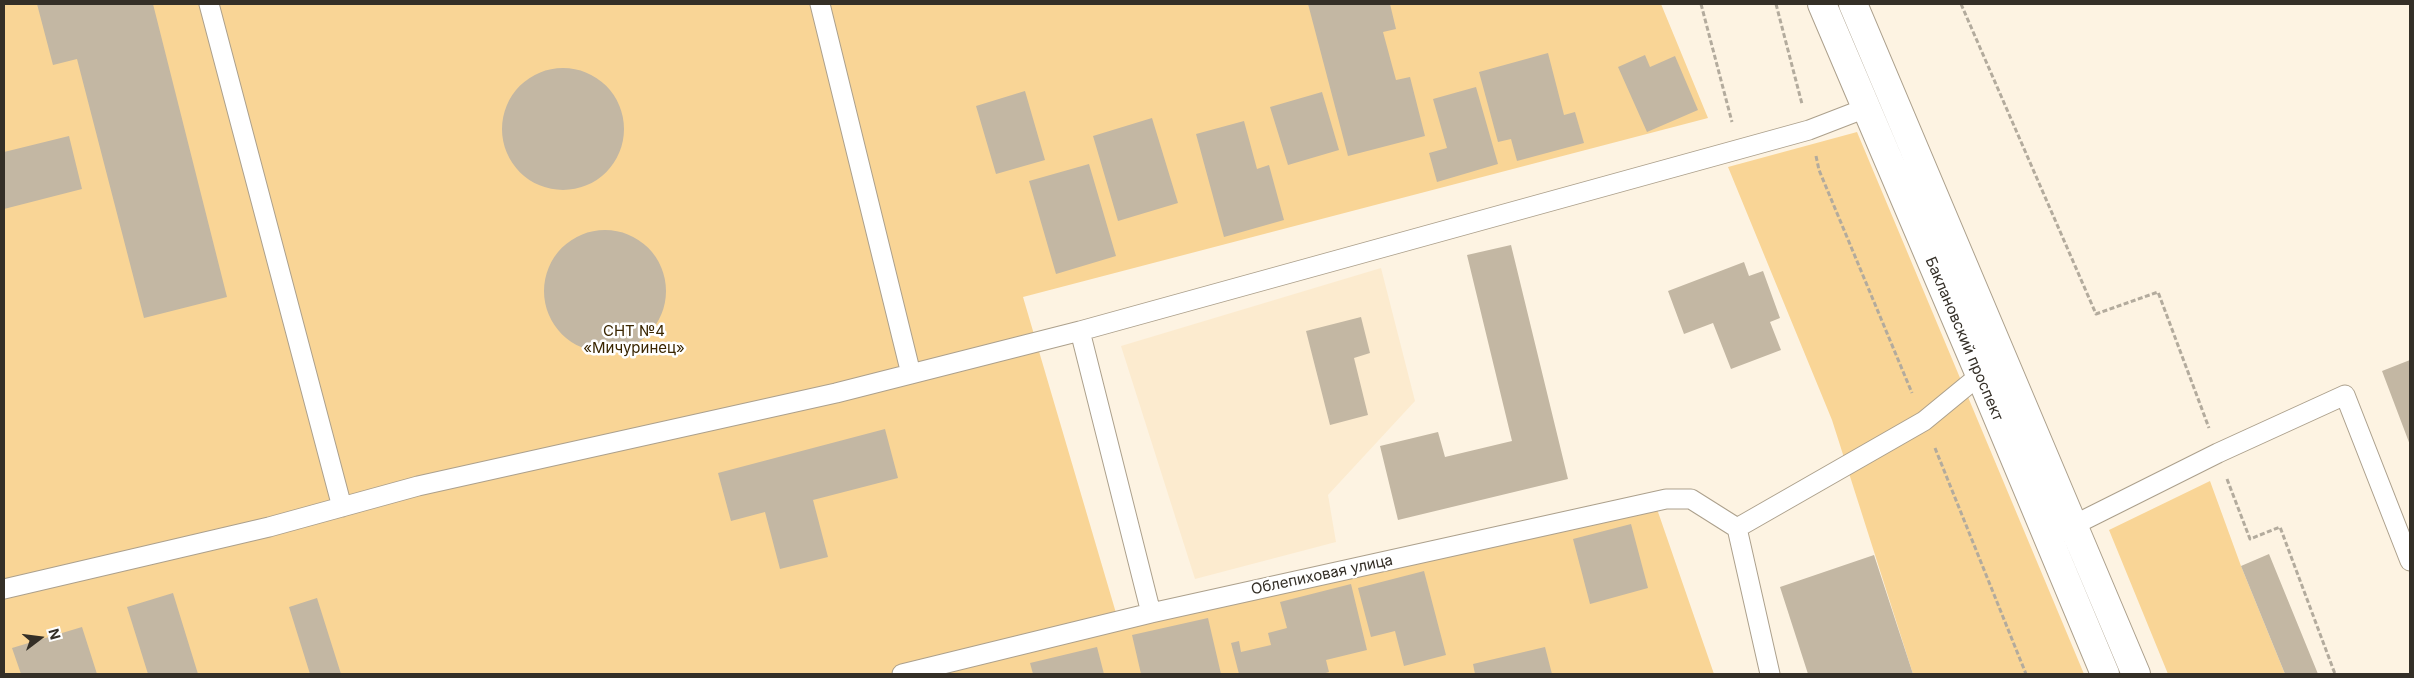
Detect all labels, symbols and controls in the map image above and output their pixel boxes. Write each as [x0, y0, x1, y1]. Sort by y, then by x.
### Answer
street label: Баклановский проспект [1921, 254, 2007, 424]
park label: СНТ №4 «Мичуринец» [583, 322, 685, 357]
street label: Облепиховая улица [1250, 551, 1394, 599]
north arrow [15, 613, 65, 663]
text: N [45, 627, 65, 641]

